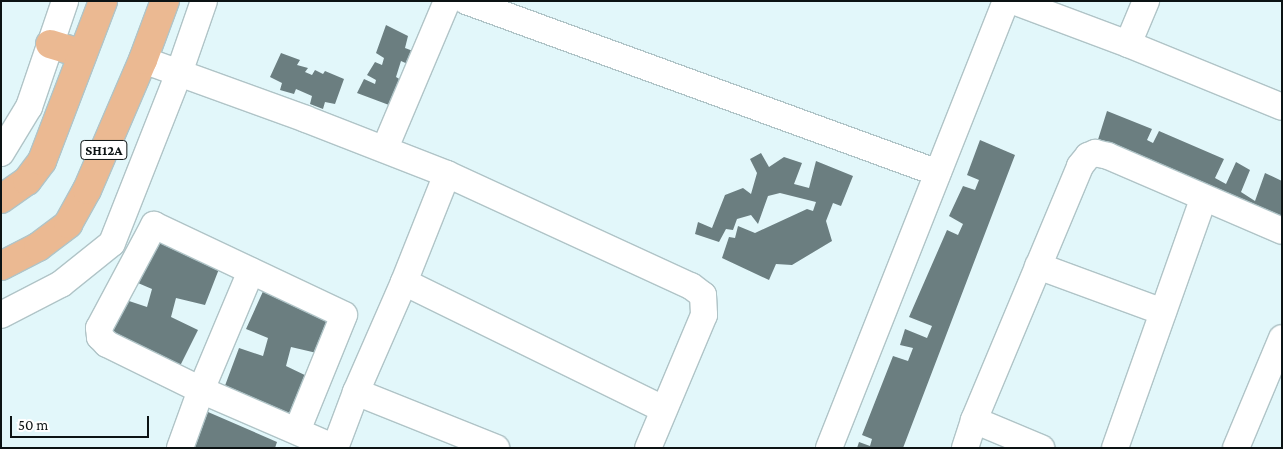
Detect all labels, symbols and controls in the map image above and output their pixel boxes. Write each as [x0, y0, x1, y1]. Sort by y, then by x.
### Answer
road number: SH12A [80, 138, 128, 162]
scale bar [12, 406, 151, 438]
text: 50 m [18, 417, 48, 433]

